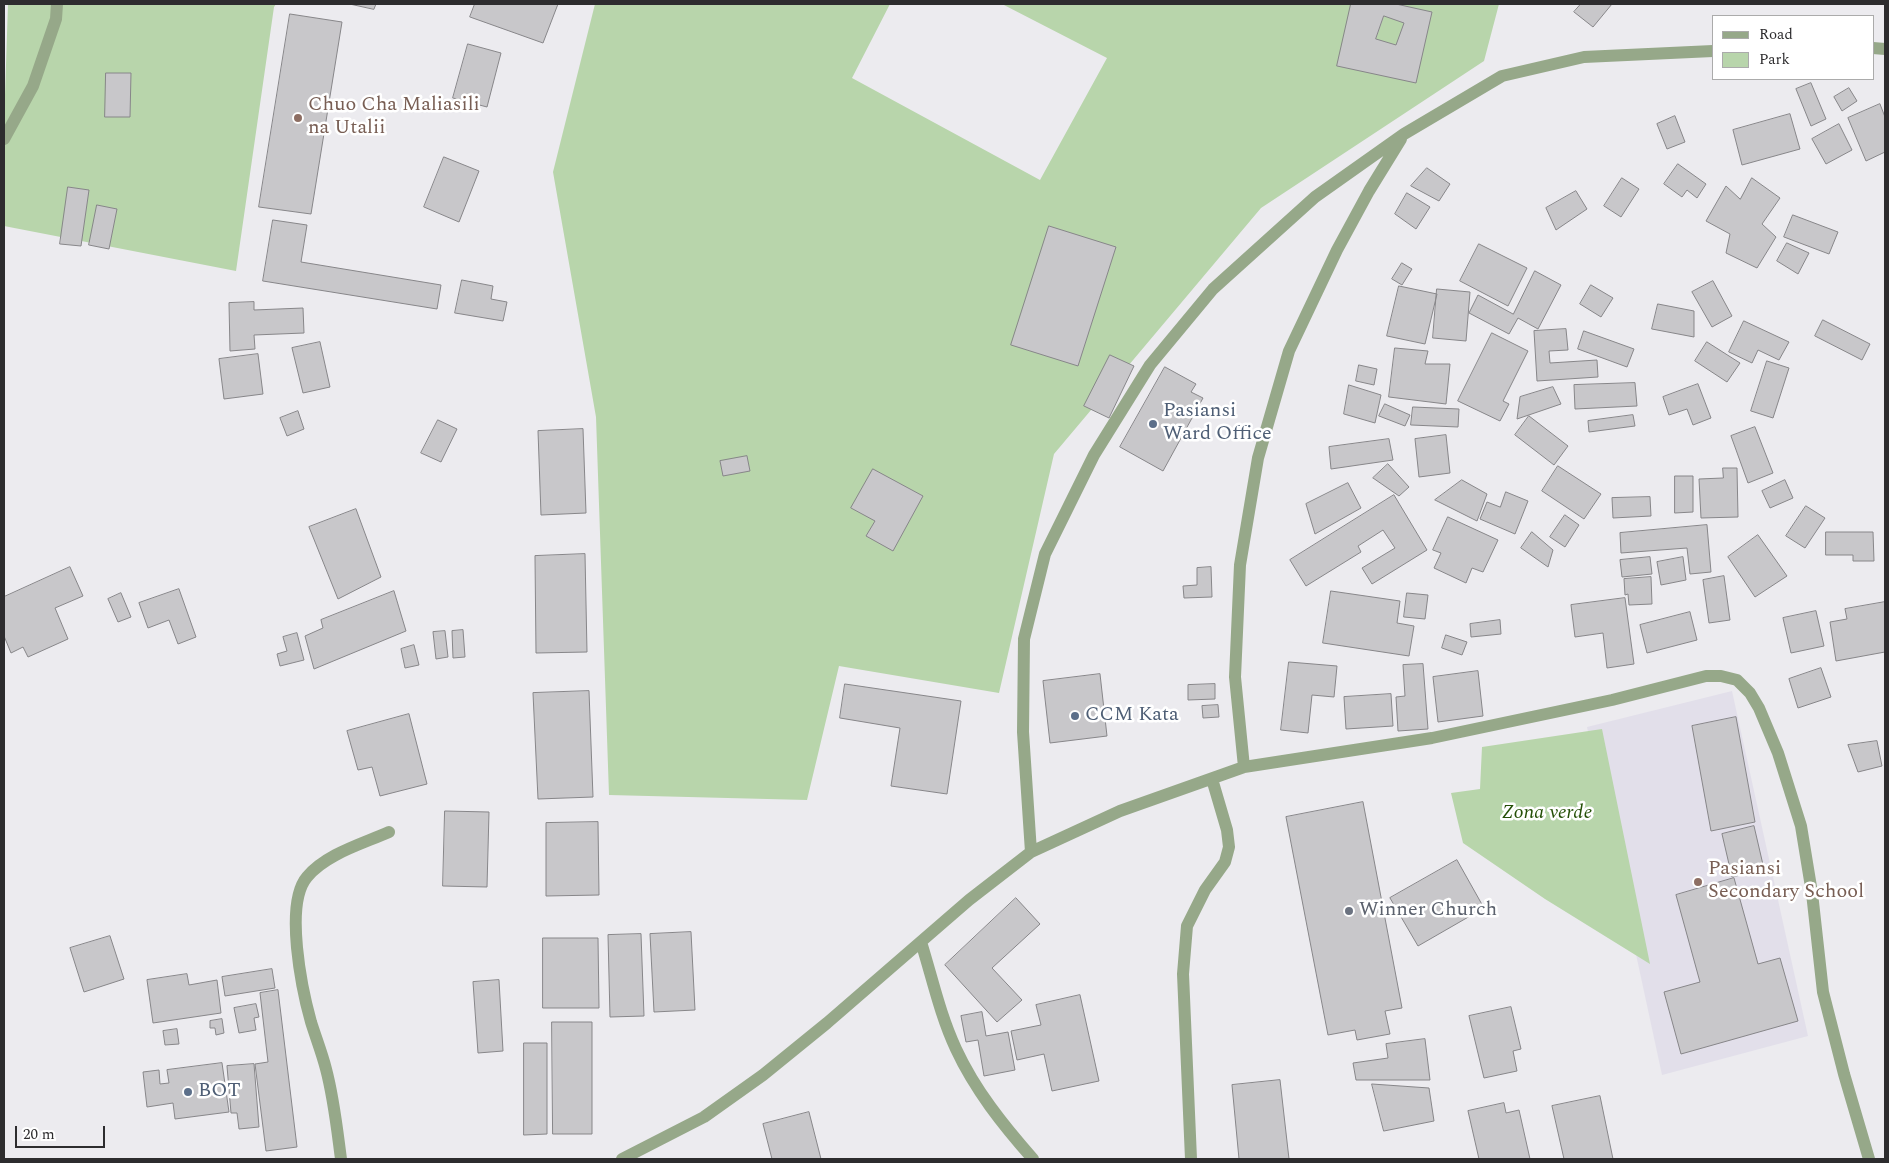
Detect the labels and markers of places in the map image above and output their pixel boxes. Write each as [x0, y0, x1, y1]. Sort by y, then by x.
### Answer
place label: Chuo Cha Maliasili na Utalii [308, 94, 480, 141]
marker: Chuo Cha Maliasili na Utalii [292, 112, 304, 124]
place label: Pasiansi Ward Office [1163, 400, 1272, 447]
marker: Pasiansi Ward Office [1147, 418, 1159, 430]
place label: CCM Kata [1085, 704, 1179, 728]
marker: CCM Kata [1069, 710, 1081, 722]
place label: Pasiansi Secondary School [1708, 858, 1864, 905]
marker: Pasiansi Secondary School [1692, 876, 1704, 888]
place label: Winner Church [1359, 899, 1497, 923]
marker: Winner Church [1343, 905, 1355, 917]
place label: BOT [198, 1080, 241, 1104]
marker: BOT [182, 1086, 194, 1098]

